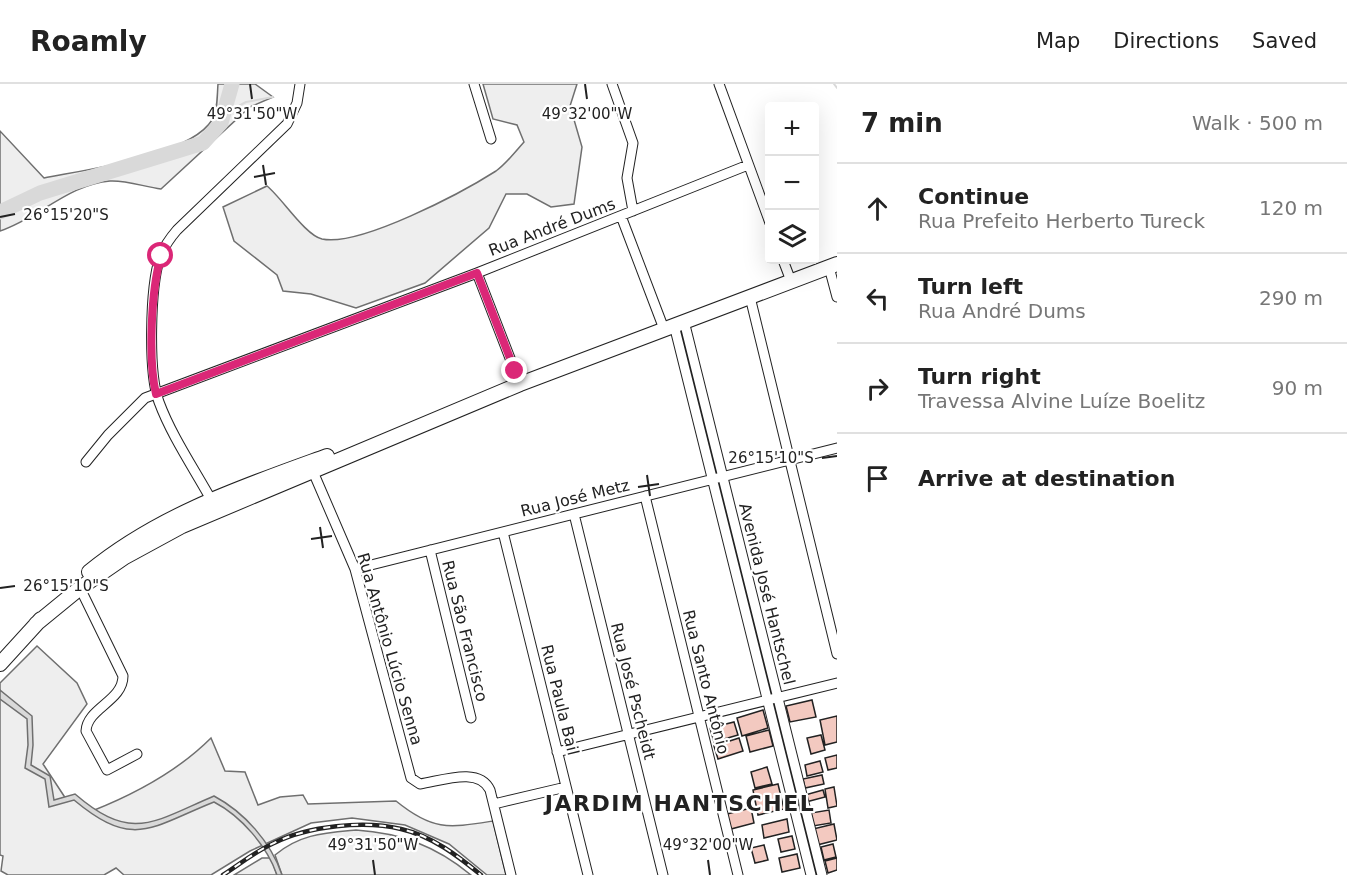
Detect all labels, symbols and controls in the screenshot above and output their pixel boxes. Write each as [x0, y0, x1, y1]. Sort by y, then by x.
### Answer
text: Roamly [30, 25, 147, 58]
text: Map [1036, 29, 1080, 53]
text: Directions [1113, 29, 1219, 53]
text: Saved [1252, 29, 1317, 53]
map controls [765, 102, 819, 264]
button: + [765, 102, 819, 156]
text: 49°31'50"W [207, 105, 297, 123]
text: 49°32'00"W [542, 105, 632, 123]
text: 7 min [861, 108, 943, 138]
text: Walk · 500 m [1192, 111, 1323, 135]
button: − [765, 156, 819, 210]
text: Continue [918, 184, 1029, 209]
icon: ahead [861, 192, 894, 225]
street label: Rua André Dums [486, 194, 618, 260]
text: 120 m [1259, 196, 1323, 220]
text: 26°15'20"S [23, 206, 109, 224]
text: Rua Prefeito Herberto Tureck [918, 209, 1205, 233]
button: layers [765, 210, 819, 264]
route start [147, 242, 173, 268]
text: Turn left [918, 274, 1023, 299]
icon: left [861, 282, 894, 315]
text: 290 m [1259, 286, 1323, 310]
text: Rua André Dums [918, 299, 1086, 323]
route end [501, 357, 527, 383]
text: Turn right [918, 364, 1041, 389]
icon: right [861, 372, 894, 405]
text: 90 m [1272, 376, 1323, 400]
text: Travessa Alvine Luíze Boelitz [918, 389, 1205, 413]
text: 26°15'10"S [728, 449, 814, 467]
icon: arrive [861, 462, 894, 495]
text: Arrive at destination [918, 466, 1175, 491]
street label: Rua José Metz [519, 475, 631, 521]
street label: Avenida José Hantschel [735, 501, 799, 687]
street label: Rua Antônio Lúcio Senna [353, 551, 427, 747]
street label: Rua São Francisco [438, 558, 492, 704]
text: 26°15'10"S [23, 577, 109, 595]
street label: Rua Santo Antônio [679, 608, 733, 756]
street label: Rua José Pscheidt [607, 621, 659, 761]
street label: Rua Paula Bail [537, 643, 583, 757]
district label: JARDIM HANTSCHEL [543, 791, 815, 816]
text: 49°31'50"W [328, 836, 418, 854]
text: 49°32'00"W [663, 836, 753, 854]

